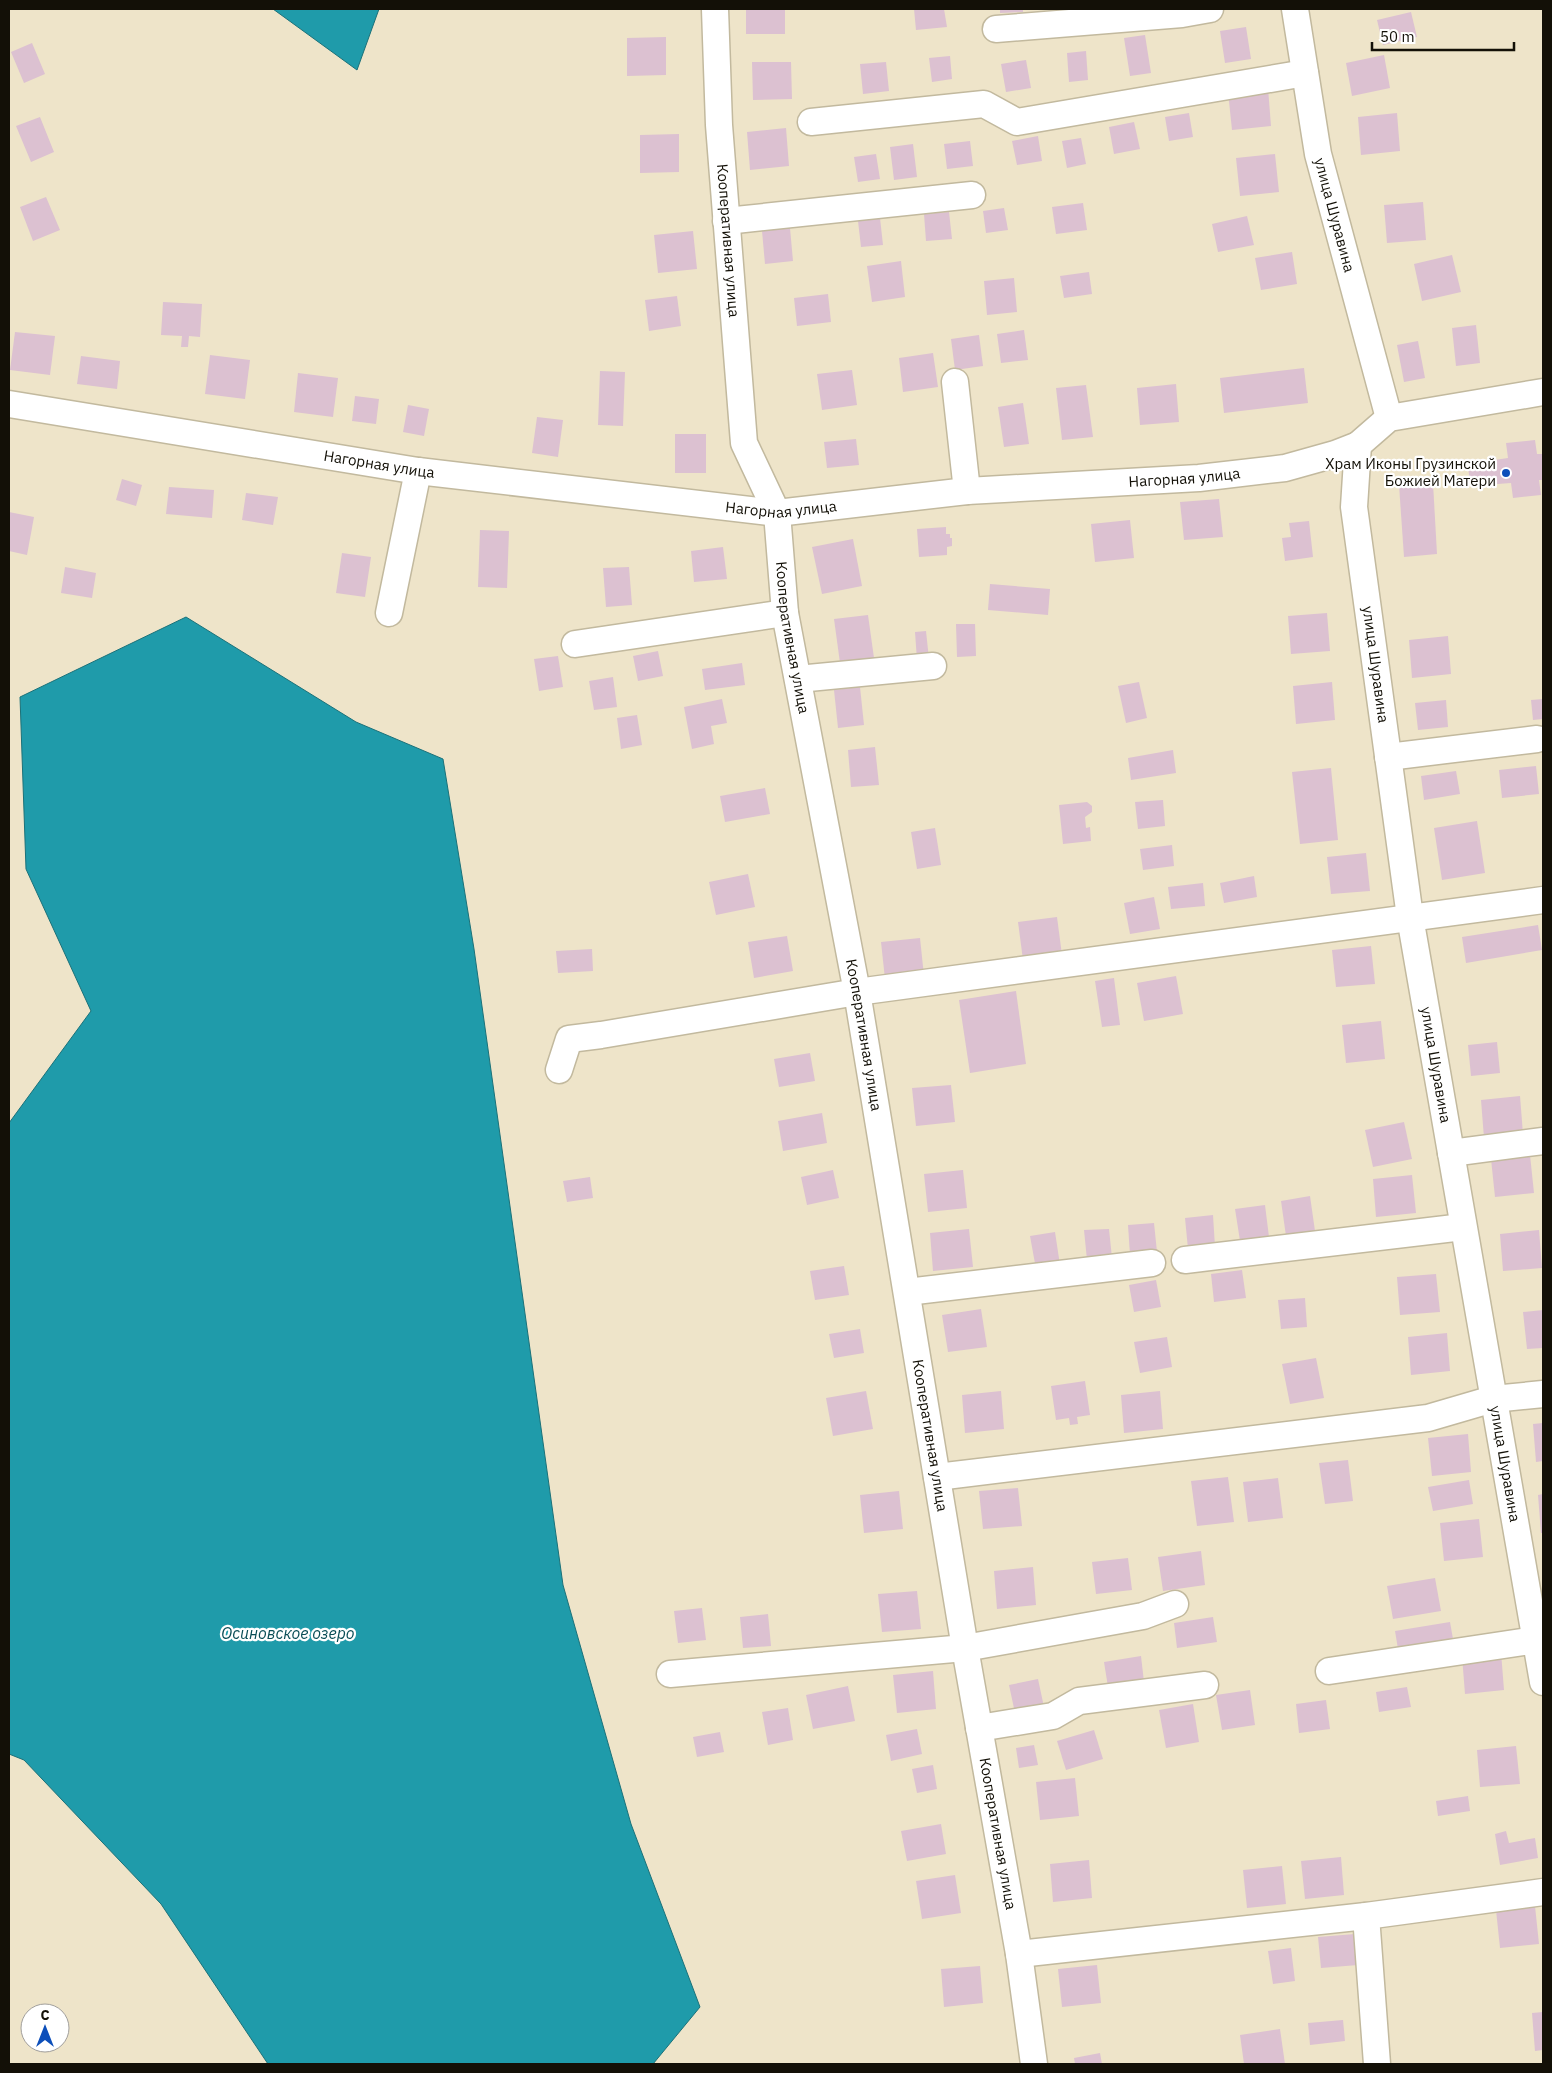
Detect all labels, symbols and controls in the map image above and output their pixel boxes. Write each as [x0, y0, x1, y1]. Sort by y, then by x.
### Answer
scale bar [1372, 20, 1514, 52]
text: 50 m [1380, 27, 1415, 46]
street label: улица Шуравина [1310, 156, 1359, 274]
street label: Кооперативная улица [713, 163, 744, 318]
street label: Нагорная улица [322, 446, 436, 482]
place label: Храм Иконы Грузинской Божией Матери [1325, 454, 1496, 490]
street label: Нагорная улица [1128, 463, 1241, 491]
marker: Храм Иконы Грузинской Божией Матери [1500, 467, 1512, 479]
street label: Нагорная улица [724, 496, 838, 522]
street label: Кооперативная улица [772, 561, 814, 715]
street label: улица Шуравина [1359, 605, 1393, 724]
street label: Кооперативная улица [842, 957, 886, 1112]
street label: улица Шуравина [1417, 1005, 1456, 1124]
street label: Кооперативная улица [909, 1358, 952, 1513]
street label: улица Шуравина [1486, 1404, 1525, 1523]
water label: Осиновское озеро [221, 1623, 355, 1643]
street label: Кооперативная улица [976, 1756, 1021, 1911]
north arrow [20, 2003, 70, 2053]
text: С [40, 2006, 50, 2024]

